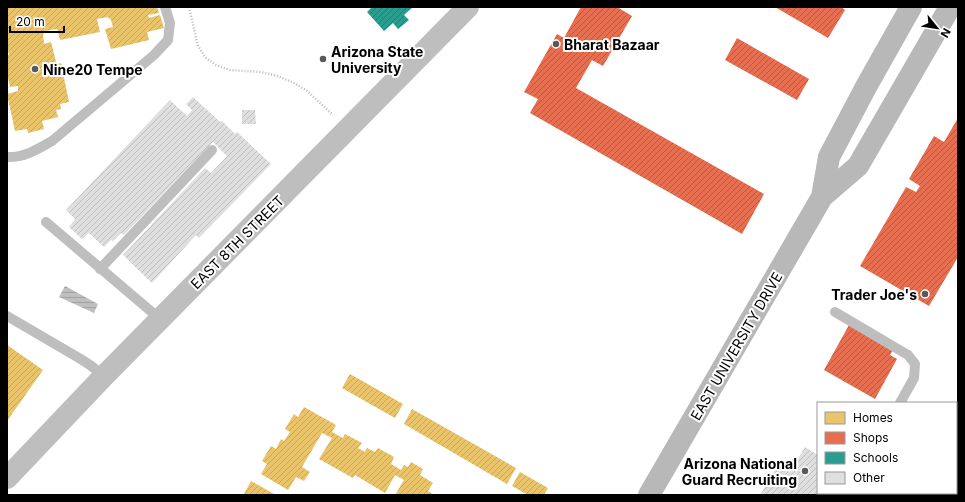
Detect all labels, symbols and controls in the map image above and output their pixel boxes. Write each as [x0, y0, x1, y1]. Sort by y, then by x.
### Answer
scale bar [10, 8, 64, 34]
north arrow [917, 8, 957, 48]
text: 20 m [16, 14, 45, 29]
text: N [938, 26, 954, 40]
place label: Bharat Bazaar [564, 36, 660, 53]
marker: Bharat Bazaar [551, 39, 561, 49]
place label: Arizona State University [331, 43, 423, 76]
marker: Arizona State University [318, 54, 328, 64]
place label: Nine20 Tempe [43, 61, 143, 78]
marker: Nine20 Tempe [30, 64, 40, 74]
street label: EAST 8TH STREET [187, 192, 287, 292]
street label: EAST UNIVERSITY DRIVE [687, 269, 785, 423]
place label: Trader Joe's [831, 286, 917, 303]
marker: Trader Joe's [920, 289, 930, 299]
legend [817, 402, 957, 494]
text: Homes [853, 410, 893, 425]
text: Shops [853, 430, 889, 445]
text: Schools [853, 450, 898, 465]
place label: Arizona National Guard Recruiting [682, 455, 797, 488]
marker: Arizona National Guard Recruiting [800, 466, 810, 476]
text: Other [853, 470, 885, 485]

